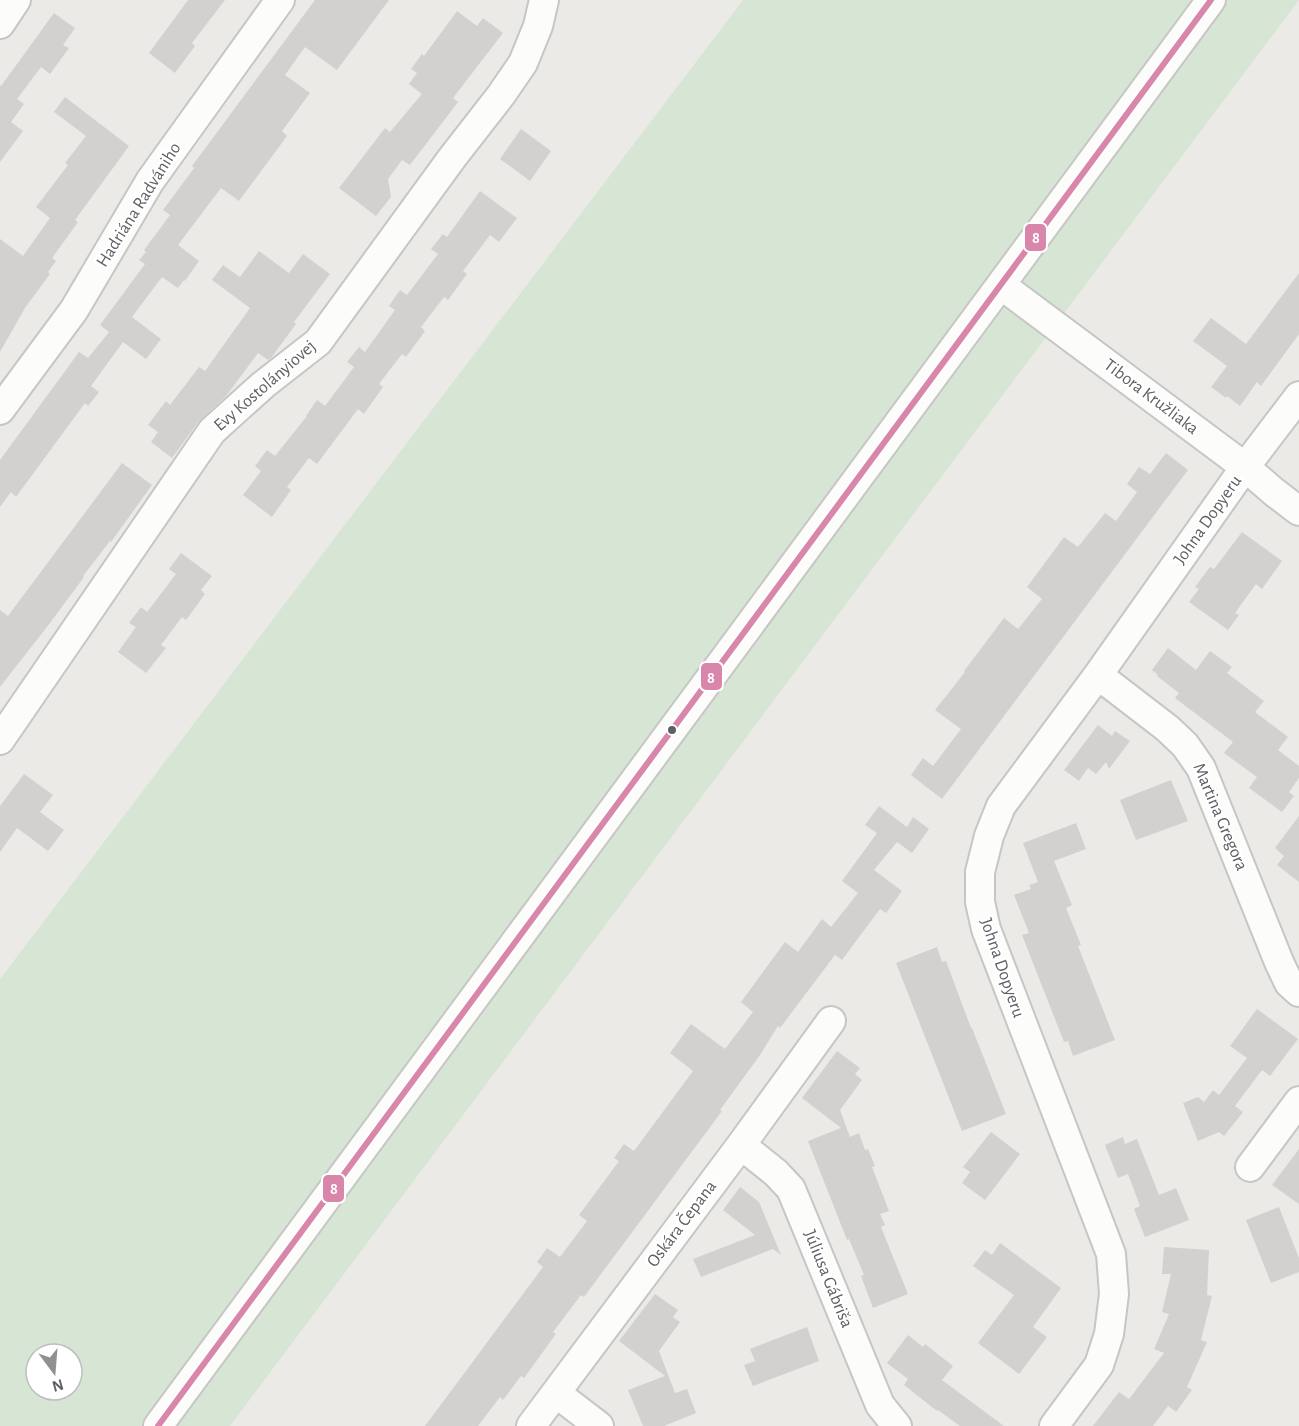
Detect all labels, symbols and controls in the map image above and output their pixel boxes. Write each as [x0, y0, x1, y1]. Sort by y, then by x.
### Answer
street label: Hadriána Radvániho [93, 139, 185, 270]
line badge: 8 [1024, 223, 1047, 252]
text: 8 [1032, 230, 1040, 246]
street label: Evy Kostolányiovej [211, 337, 319, 435]
street label: Tibora Kružliaka [1100, 356, 1202, 438]
street label: Johna Dopyeru [1171, 472, 1245, 568]
line badge: 8 [700, 662, 723, 691]
text: 8 [707, 670, 715, 686]
unlabelled marker [666, 724, 678, 736]
street label: Martina Gregora [1189, 761, 1251, 873]
street label: Johna Dopyeru [977, 916, 1027, 1020]
line badge: 8 [322, 1174, 345, 1203]
street label: Oskára Čepana [641, 1176, 720, 1271]
text: 8 [330, 1181, 338, 1197]
street label: Júliusa Gábriša [800, 1228, 856, 1330]
north arrow [24, 1342, 84, 1402]
text: N [50, 1376, 65, 1395]

